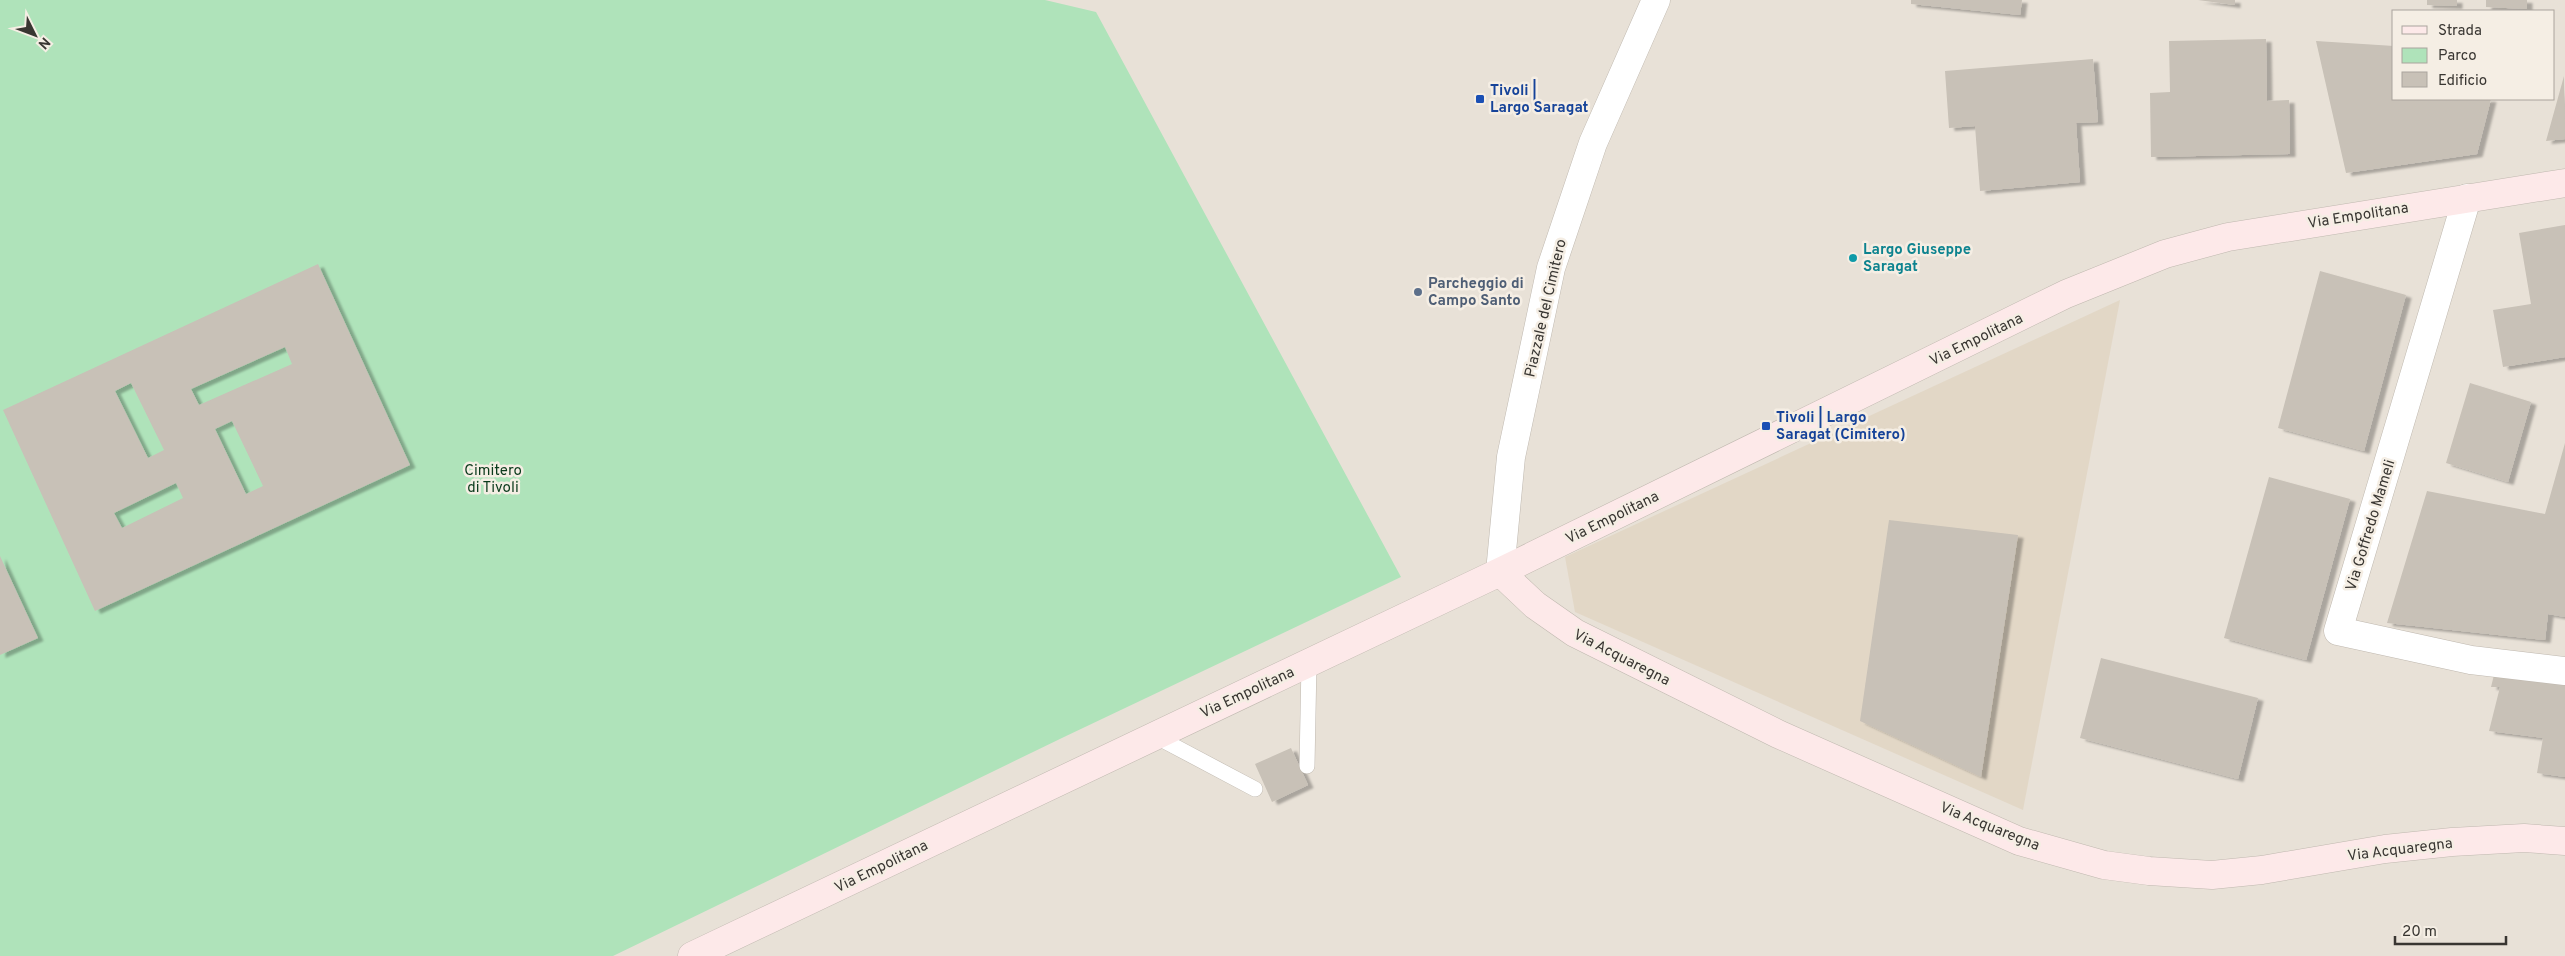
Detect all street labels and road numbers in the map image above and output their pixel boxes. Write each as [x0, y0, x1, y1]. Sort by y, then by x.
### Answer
street label: Via Empolitana [2307, 199, 2410, 234]
street label: Piazzale del Cimitero [1521, 237, 1572, 379]
street label: Via Empolitana [1927, 310, 2027, 371]
street label: Via Goffredo Mameli [2342, 457, 2400, 593]
street label: Via Empolitana [1563, 488, 1663, 549]
street label: Via Acquaregna [1570, 626, 1673, 691]
street label: Via Empolitana [1198, 663, 1298, 723]
street label: Via Acquaregna [1937, 799, 2042, 856]
street label: Via Acquaregna [2346, 835, 2454, 866]
street label: Via Empolitana [832, 837, 932, 898]

